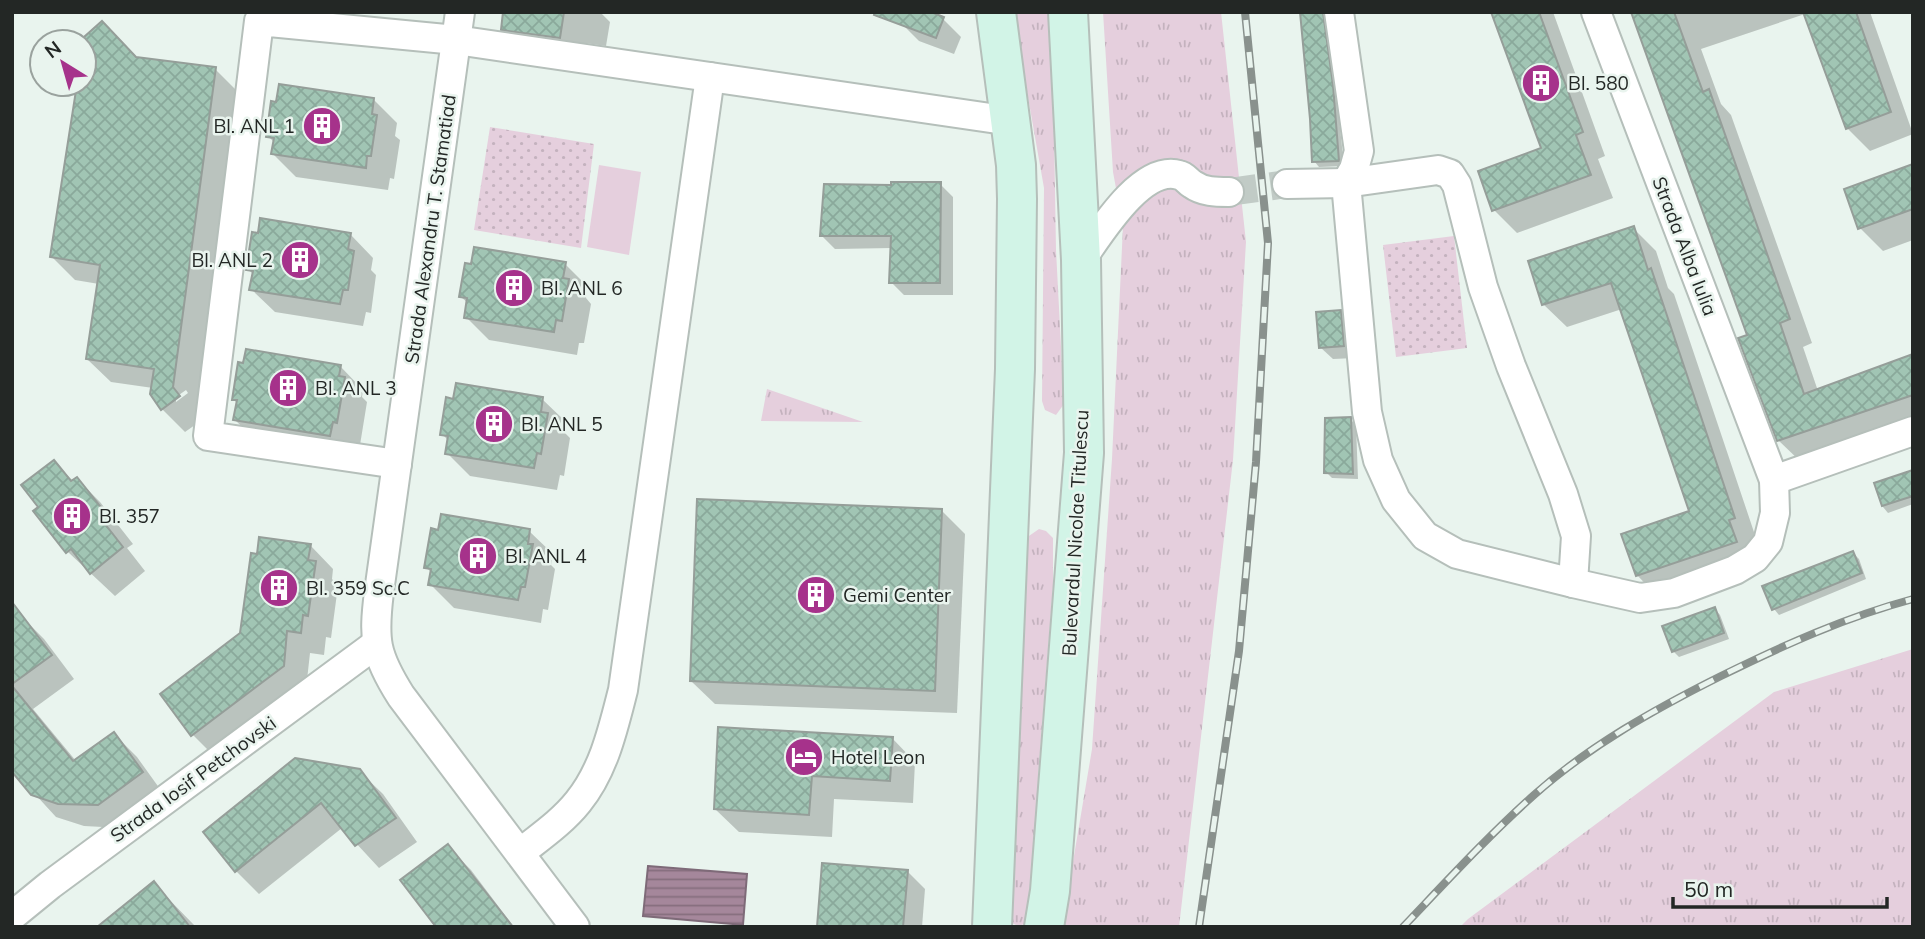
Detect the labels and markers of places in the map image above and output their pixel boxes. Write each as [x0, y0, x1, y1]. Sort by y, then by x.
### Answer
building icon: Bl. 580 [1520, 62, 1562, 104]
place label: Bl. 580 [1568, 71, 1629, 95]
building icon: Bl. ANL 1 [301, 105, 343, 147]
place label: Bl. ANL 1 [213, 114, 295, 138]
building icon: Bl. ANL 2 [279, 239, 321, 281]
place label: Bl. ANL 2 [191, 248, 273, 272]
building icon: Bl. ANL 6 [493, 267, 535, 309]
place label: Bl. ANL 6 [541, 276, 623, 300]
building icon: Bl. ANL 3 [267, 367, 309, 409]
place label: Bl. ANL 3 [315, 376, 397, 400]
building icon: Bl. ANL 5 [473, 403, 515, 445]
place label: Bl. ANL 5 [521, 412, 603, 436]
building icon: Bl. 357 [51, 495, 93, 537]
place label: Bl. 357 [99, 504, 160, 528]
building icon: Bl. ANL 4 [457, 535, 499, 577]
place label: Bl. ANL 4 [505, 544, 587, 568]
building icon: Bl. 359 Sc.C [258, 567, 300, 609]
building icon: Gemi Center [795, 574, 837, 616]
place label: Bl. 359 Sc.C [306, 576, 410, 600]
place label: Gemi Center [843, 583, 951, 607]
hotel icon: Hotel Leon [783, 736, 825, 778]
place label: Hotel Leon [831, 745, 925, 769]

